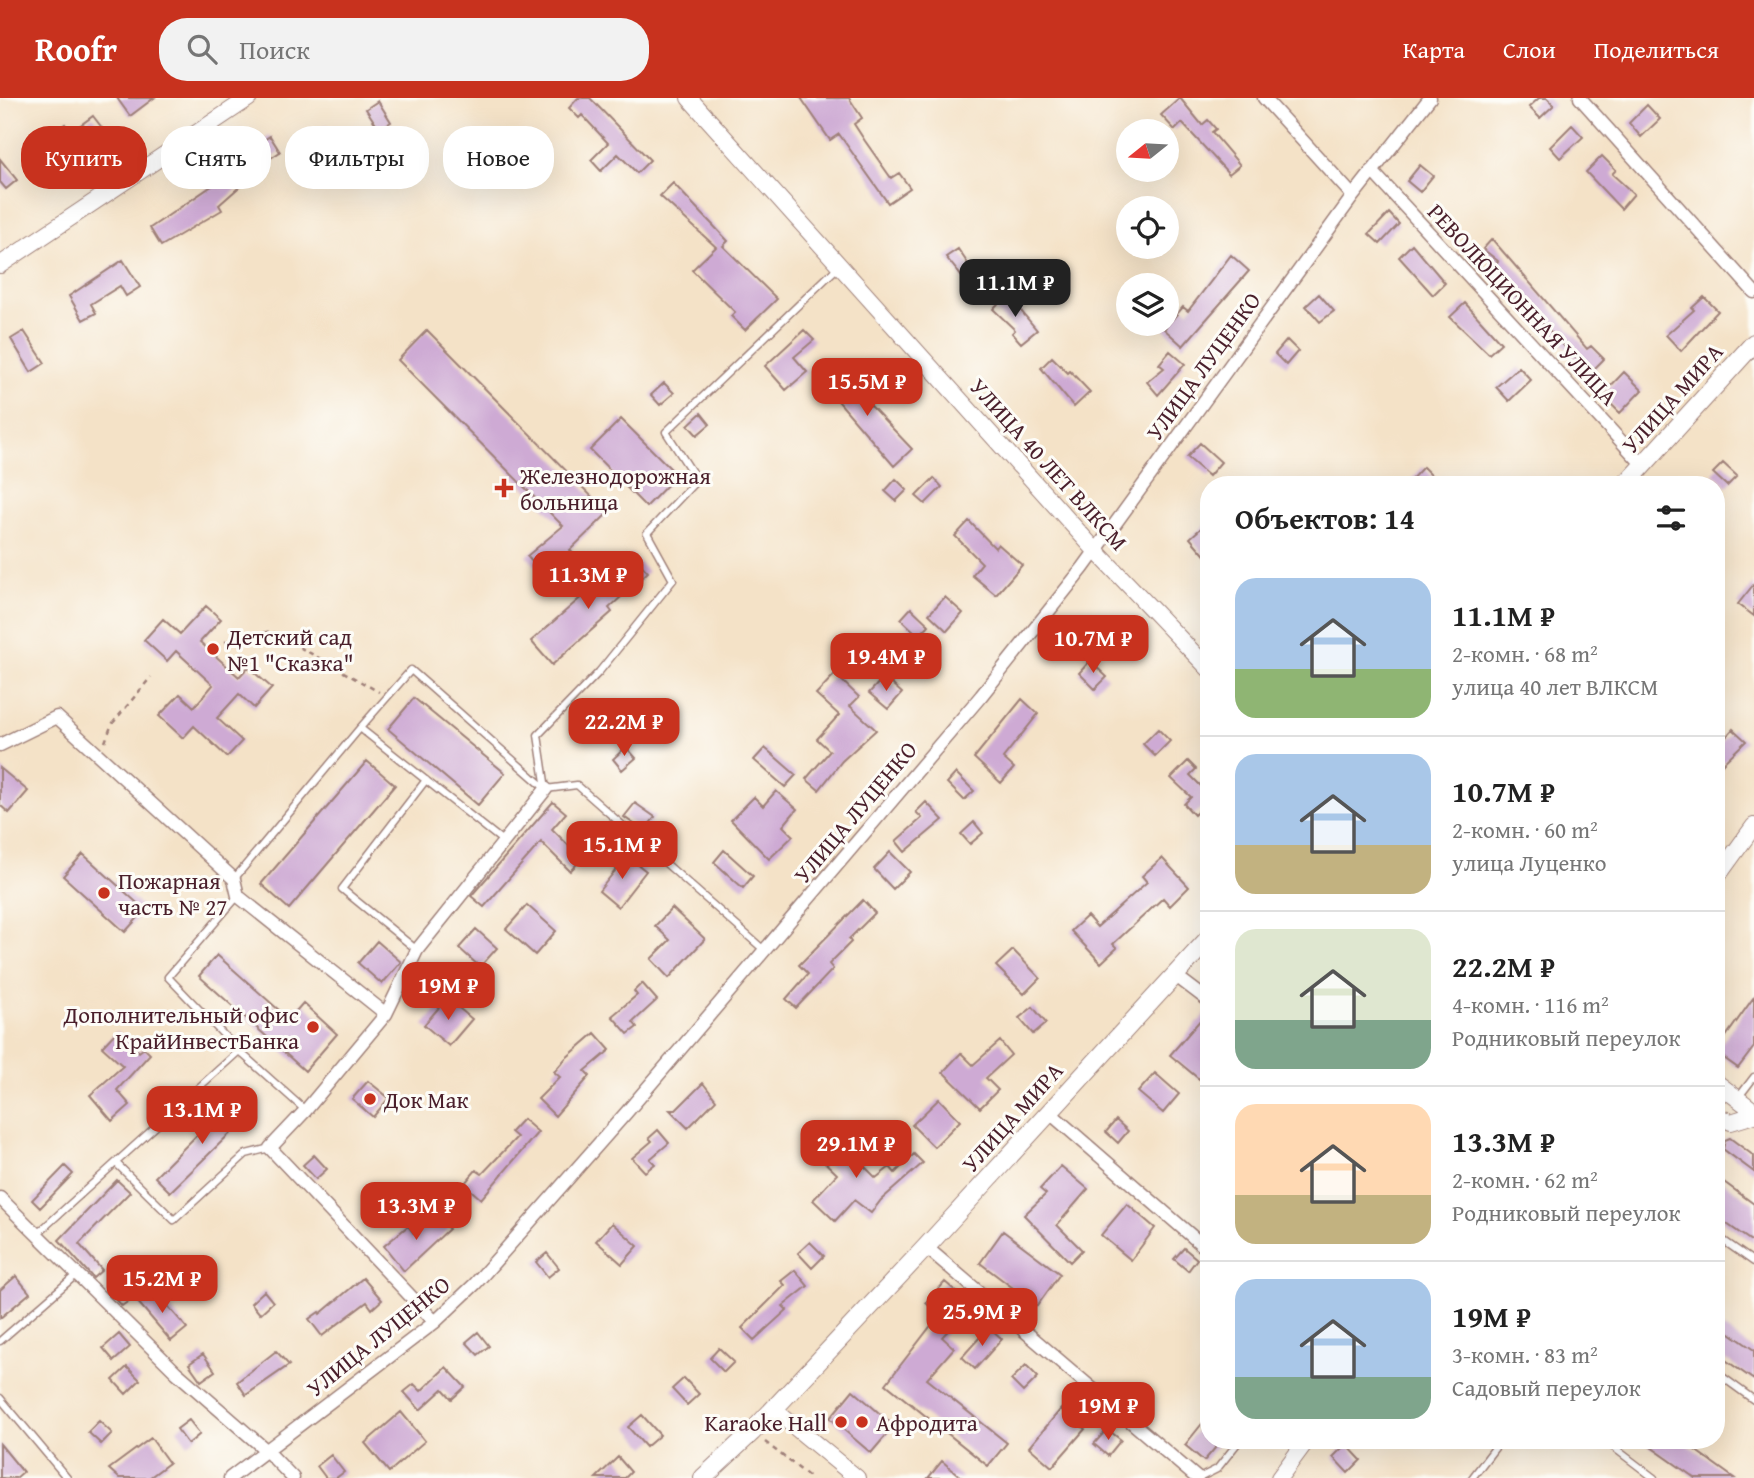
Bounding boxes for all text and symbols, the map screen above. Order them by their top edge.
search box [159,18,649,81]
text: Roofr [35,25,117,73]
icon: search [183,30,221,68]
text: Поиск [239,30,310,69]
text: Карта [1403,32,1465,67]
text: Слои [1503,32,1556,67]
text: Поделиться [1594,32,1719,67]
north arrow [1116,119,1180,182]
map controls [1116,119,1179,336]
chip: Купить [21,126,147,189]
chip: Снять [161,126,271,189]
chip: Фильтры [285,126,429,189]
chip: Новое [443,126,554,189]
button: locate [1116,196,1179,259]
street label: РЕВОЛЮЦИОННАЯ УЛИЦА [1420,196,1626,412]
pin: 11.1M ₽ [950,260,1080,319]
text: 11.1M ₽ [975,265,1055,298]
button: layers [1116,273,1179,336]
street label: УЛИЦА ЛУЦЕНКО [1138,285,1268,447]
street label: УЛИЦА МИРА [1614,336,1730,460]
pin: 15.5M ₽ [802,358,932,418]
text: 15.5M ₽ [827,364,907,397]
street label: УЛИЦА 40 ЛЕТ ВЛКСМ [963,371,1135,557]
place label: Железнодорожная больница [519,459,711,518]
marker: Железнодорожная больница [494,478,514,498]
text: Объектов: 14 [1235,496,1415,540]
icon: filters [1652,499,1690,537]
pin: 11.3M ₽ [523,552,653,611]
text: 11.3M ₽ [548,557,628,590]
text: 11.1M ₽ [1452,593,1555,637]
icon: home [1291,606,1375,690]
pin: 10.7M ₽ [1028,616,1158,675]
place label: Детский сад №1 "Сказка" [226,620,354,679]
text: 10.7M ₽ [1053,621,1133,654]
pin: 19.4M ₽ [821,634,951,693]
text: 2-комн. · 68 m² [1452,637,1598,670]
text: 19.4M ₽ [846,639,926,672]
marker: Детский сад №1 "Сказка" [205,641,221,657]
text: улица 40 лет ВЛКСМ [1452,670,1658,703]
pin: 22.2M ₽ [559,698,689,758]
text: 22.2M ₽ [584,704,664,737]
street label: УЛИЦА ЛУЦЕНКО [786,734,924,890]
text: 10.7M ₽ [1452,769,1555,813]
icon: home [1291,782,1375,866]
text: 2-комн. · 60 m² [1452,813,1598,846]
pin: 15.1M ₽ [557,822,687,881]
text: 15.1M ₽ [582,827,662,860]
text: улица Луценко [1452,846,1606,879]
place label: Пожарная часть № 27 [118,864,227,923]
marker: Пожарная часть № 27 [96,885,112,901]
text: 22.2M ₽ [1452,944,1555,988]
icon: home [1291,957,1375,1041]
pin: 19M ₽ [399,962,497,1022]
text: 19M ₽ [418,968,478,1001]
text: 4-комн. · 116 m² [1452,988,1609,1021]
place label: Дополнительный офис КрайИнвестБанка [63,998,299,1057]
marker: Дополнительный офис КрайИнвестБанка [305,1019,321,1035]
text: Родниковый переулок [1452,1021,1681,1054]
street label: УЛИЦА МИРА [954,1055,1070,1179]
place label: Док Мак [383,1083,469,1116]
pin: 13.1M ₽ [137,1086,267,1146]
marker: Док Мак [362,1091,378,1107]
text: 13.1M ₽ [162,1092,242,1125]
text: 13.3M ₽ [1452,1119,1555,1163]
pin: 29.1M ₽ [791,1121,921,1180]
text: 29.1M ₽ [816,1126,896,1159]
icon: home [1291,1132,1375,1216]
text: 2-комн. · 62 m² [1452,1163,1598,1196]
pin: 13.3M ₽ [351,1182,481,1242]
text: 13.3M ₽ [376,1188,456,1221]
text: Родниковый переулок [1452,1196,1681,1229]
pin: 15.2M ₽ [97,1256,227,1315]
text: 15.2M ₽ [122,1261,202,1294]
street label: УЛИЦА ЛУЦЕНКО [299,1268,457,1404]
pin: 25.9M ₽ [917,1288,1047,1348]
text: 25.9M ₽ [942,1294,1022,1327]
text: 19M ₽ [1452,1294,1531,1338]
icon: home [1291,1307,1375,1391]
text: 3-комн. · 83 m² [1452,1338,1598,1371]
text: Садовый переулок [1452,1371,1641,1404]
pin: 19M ₽ [1059,1382,1157,1442]
text: 19M ₽ [1078,1388,1138,1421]
place label: Karaoke Hall [705,1406,827,1439]
place label: Афродита [876,1406,978,1439]
marker: Karaoke Hall [833,1414,849,1430]
marker: Афродита [854,1414,870,1430]

